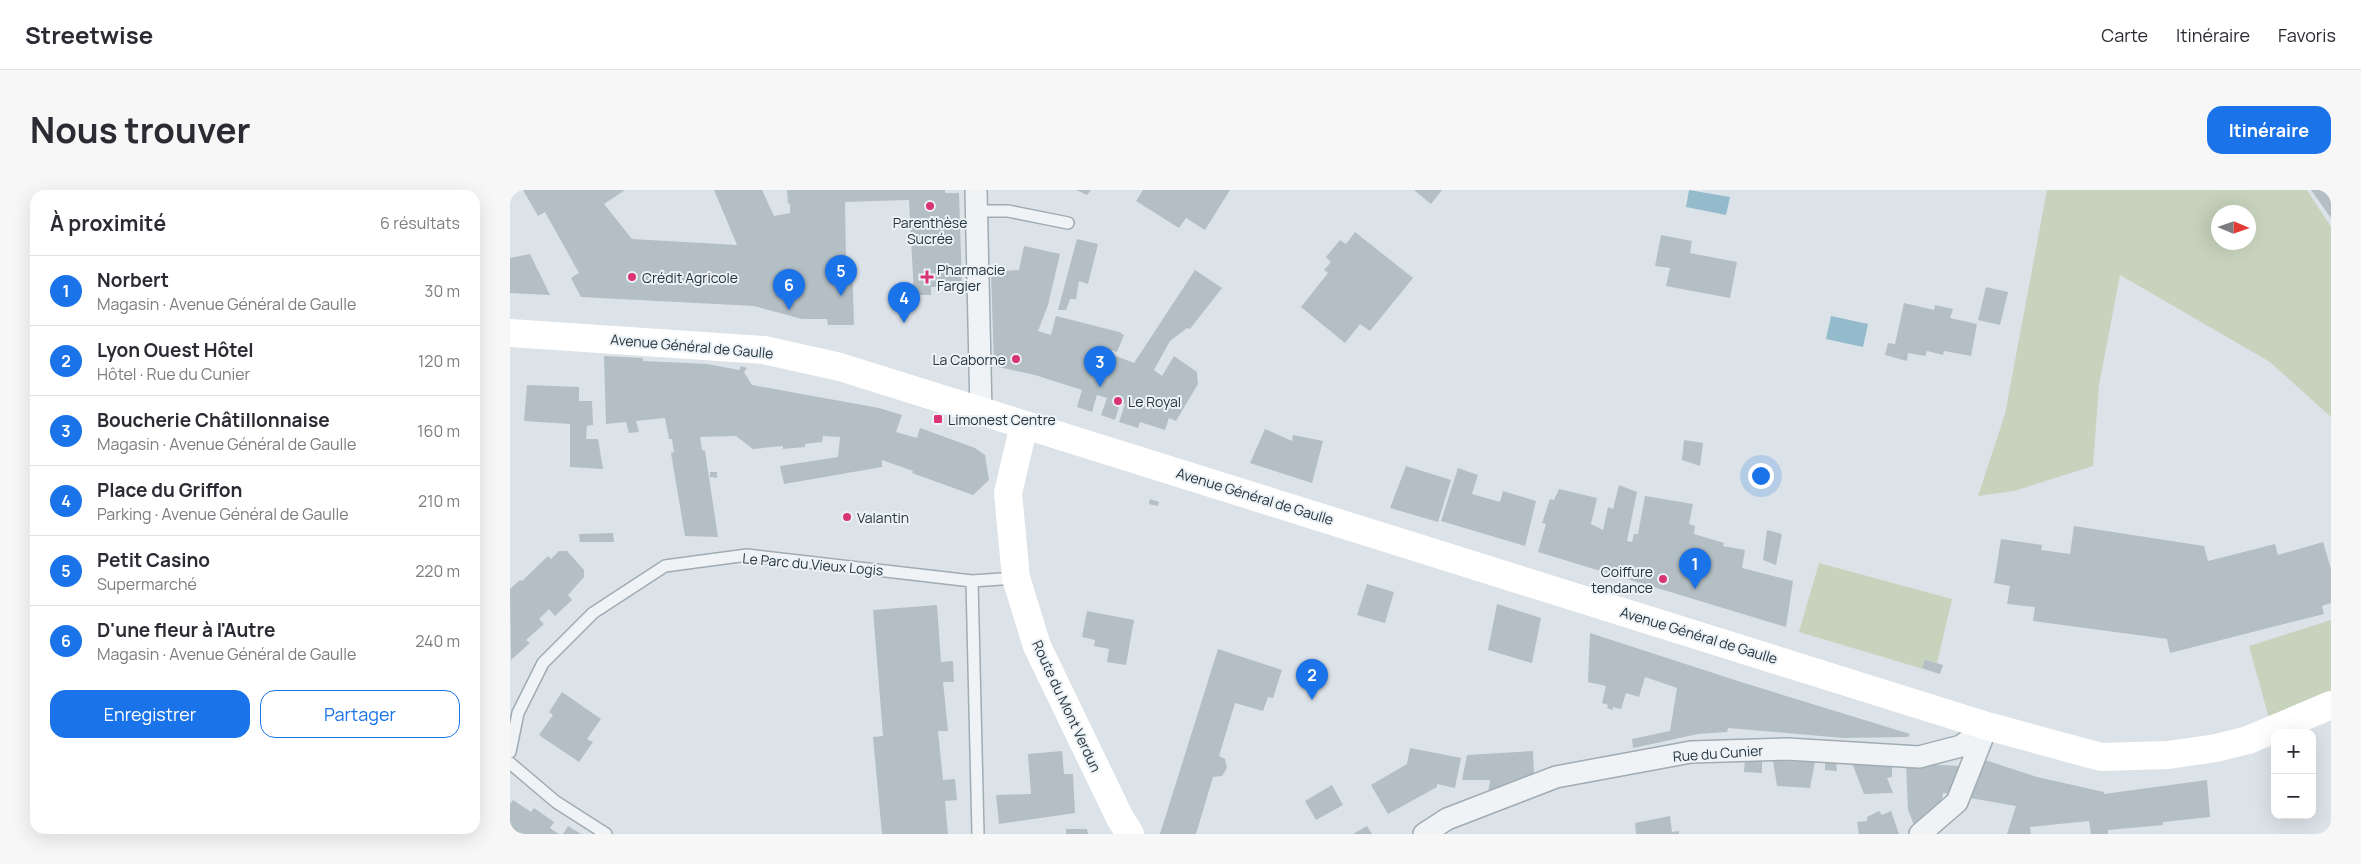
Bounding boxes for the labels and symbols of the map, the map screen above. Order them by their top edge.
marker: Parenthèse Sucrée [924,200,936,212]
north arrow [2211,205,2256,250]
place label: Parenthèse Sucrée [893,213,967,248]
pin: 5 [825,255,857,296]
place label: Pharmacie Fargier [937,260,1005,295]
place label: Crédit Agricole [642,268,738,287]
pin: 6 [773,269,805,310]
marker: Crédit Agricole [626,271,638,283]
marker: Pharmacie Fargier [921,271,933,283]
pin: 4 [888,282,920,323]
street label: Avenue Général de Gaulle [610,329,774,363]
pin: 3 [1084,346,1116,387]
place label: La Caborne [932,350,1006,369]
marker: La Caborne [1010,353,1022,365]
place label: Le Royal [1128,392,1181,411]
marker: Le Royal [1112,395,1124,407]
place label: Limonest Centre [948,410,1056,429]
marker: Limonest Centre [932,413,944,425]
street label: Avenue Général de Gaulle [1174,463,1336,529]
your location [1748,463,1774,489]
place label: Valantin [857,508,909,527]
marker: Valantin [841,511,853,523]
street label: Le Parc du Vieux Logis [742,548,884,580]
pin: 1 [1679,548,1711,589]
place label: Coiffure tendance [1591,562,1653,597]
marker: Coiffure tendance [1657,573,1669,585]
street label: Avenue Général de Gaulle [1618,602,1780,668]
street label: Route du Mont Verdun [1028,637,1106,775]
pin: 2 [1296,659,1328,700]
street label: Rue du Cunier [1672,740,1764,766]

